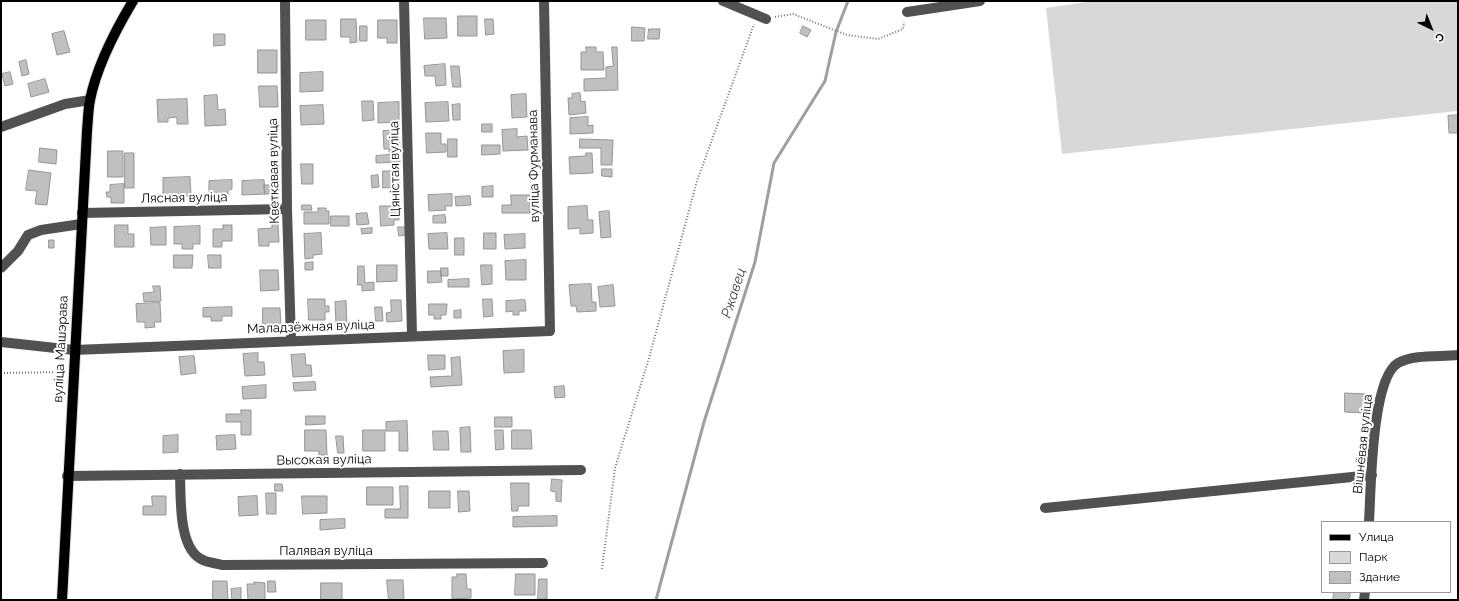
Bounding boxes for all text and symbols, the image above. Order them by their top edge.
north arrow [1411,8,1451,48]
text: С [1432,30,1447,44]
street label: вуліца Фурманава [525,110,543,222]
street label: Кветкавая вуліца [265,118,283,224]
street label: Цяністая вуліца [386,121,404,217]
street label: Лясная вуліца [140,189,228,207]
water label: Ржавец [718,266,750,320]
street label: вуліца Машэрава [50,295,72,403]
street label: Маладзёжная вуліца [247,317,375,337]
street label: Вішнёвая вуліца [1350,393,1376,495]
street label: Высокая вуліца [276,451,372,469]
legend [1321,521,1451,593]
text: Улица [1359,530,1394,544]
street label: Палявая вуліца [279,543,373,559]
text: Парк [1359,550,1388,564]
text: Здание [1359,570,1400,584]

